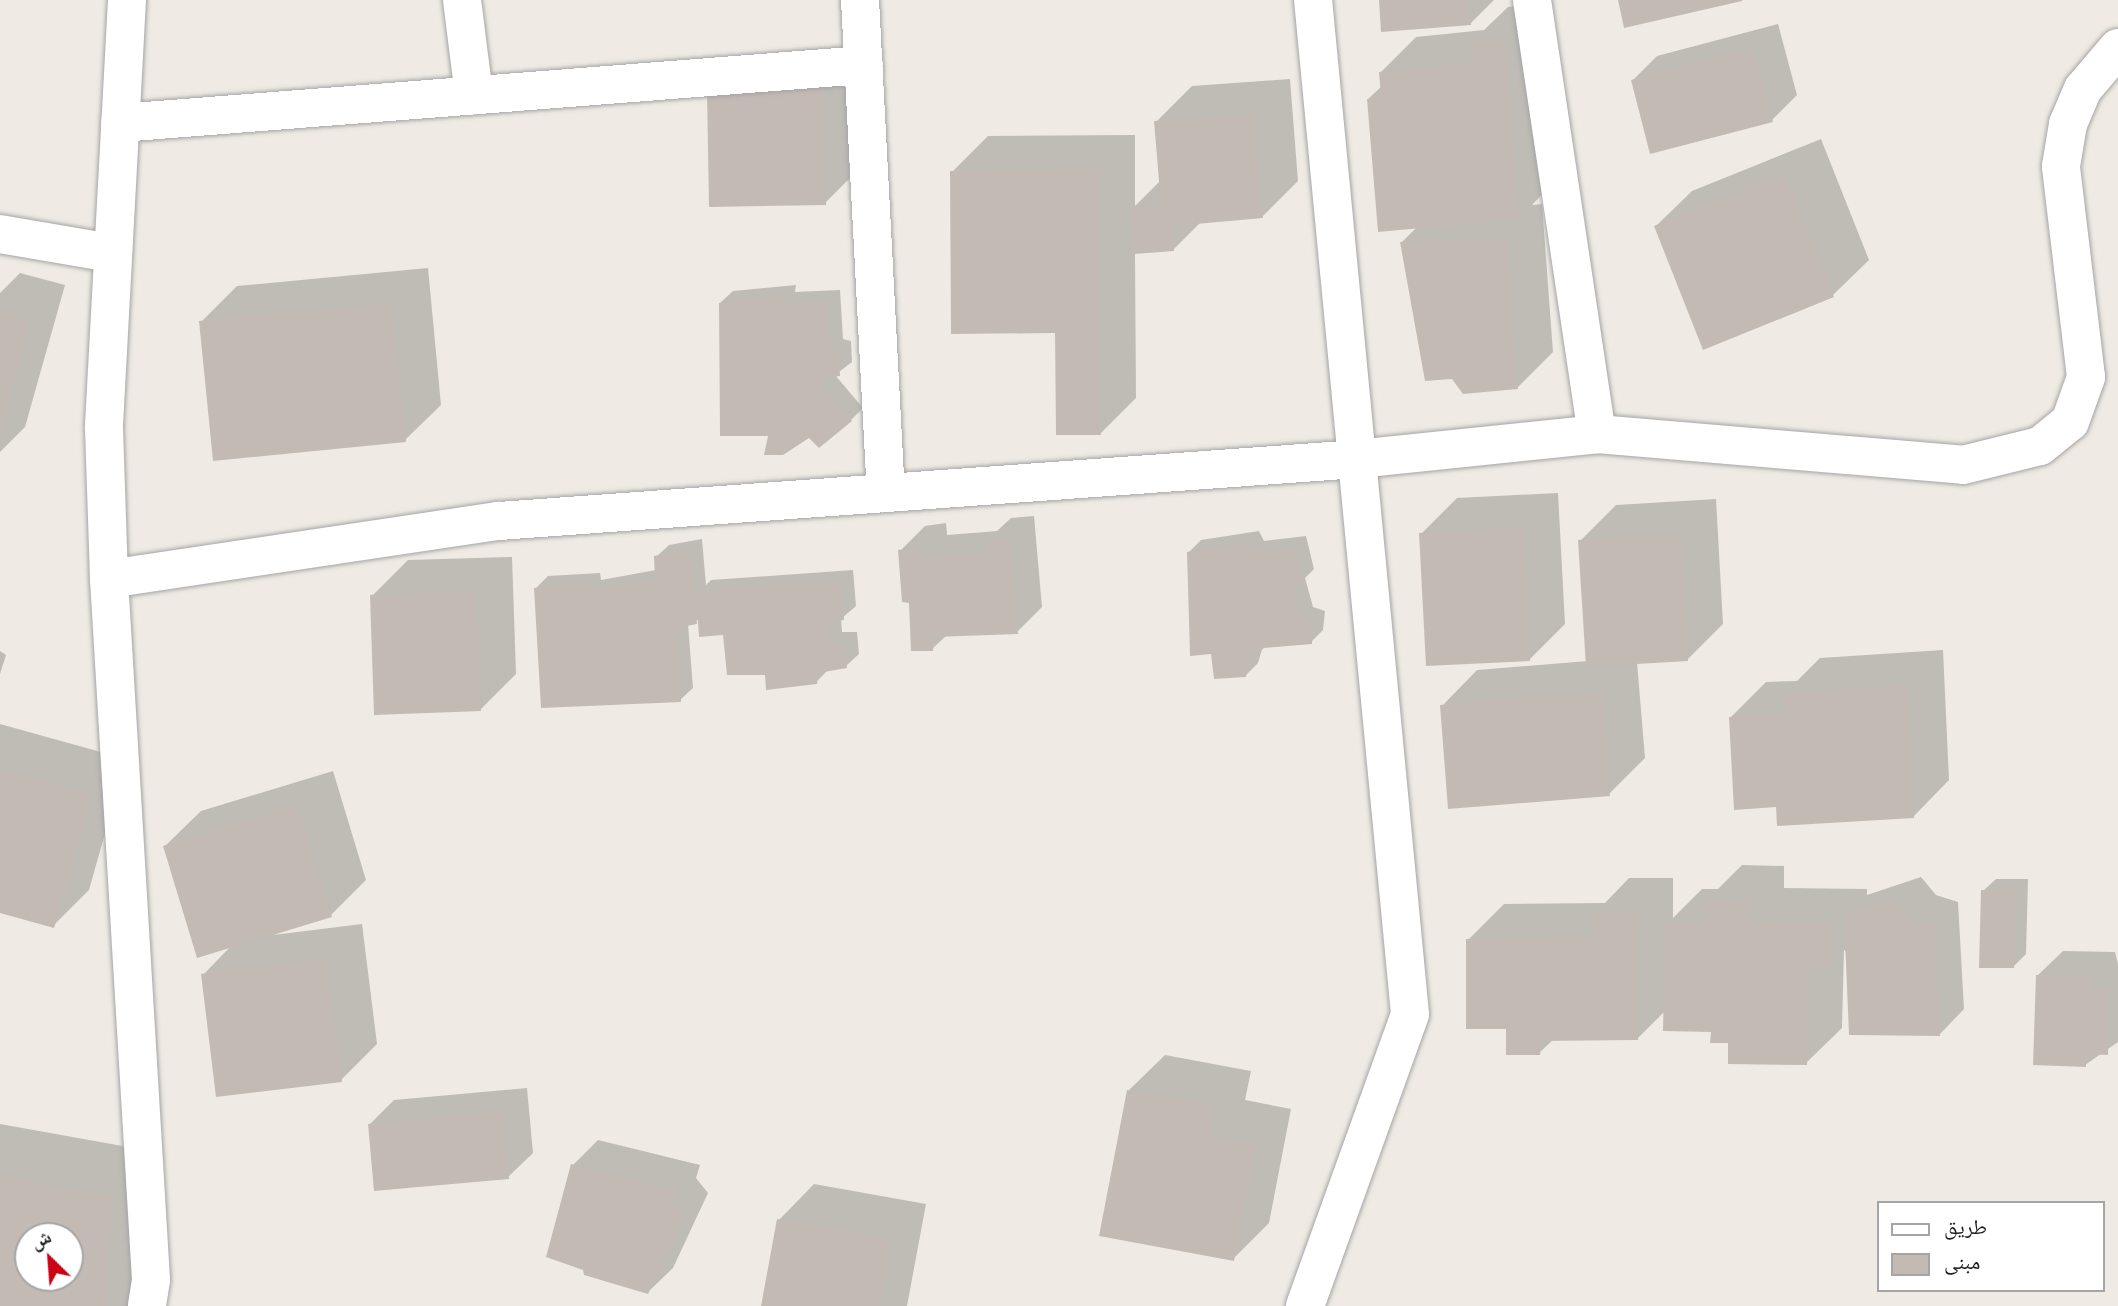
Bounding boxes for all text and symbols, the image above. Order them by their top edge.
legend [1876,1201,2104,1292]
text: طريق [1944,1214,1987,1240]
north arrow [14,1222,84,1292]
text: ش [27,1225,55,1254]
text: مبنى [1944,1249,1980,1275]

